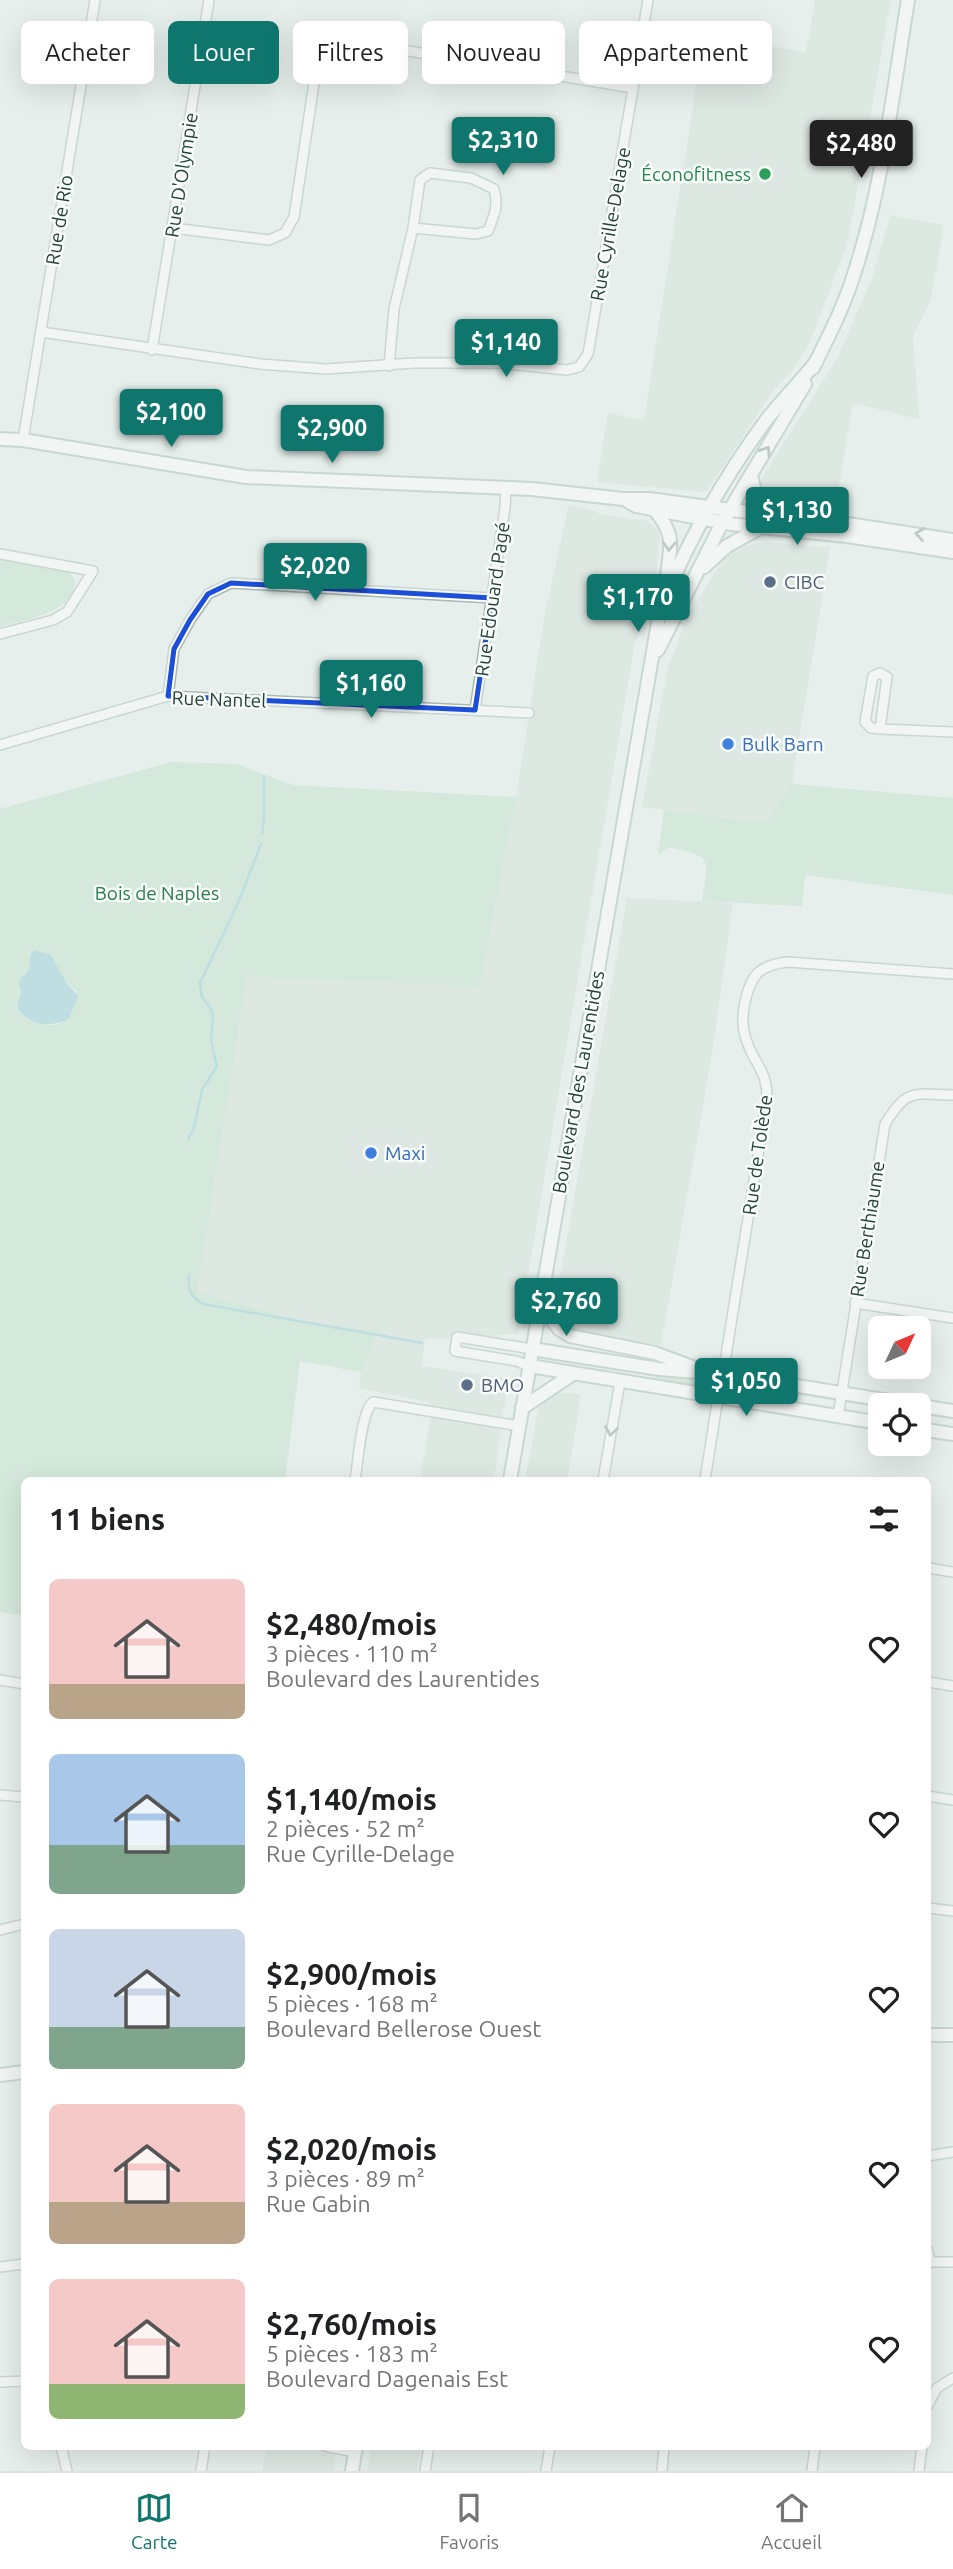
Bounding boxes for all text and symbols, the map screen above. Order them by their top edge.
chip: Acheter [21,21,154,84]
chip: Louer [168,21,279,84]
chip: Filtres [293,21,408,84]
chip: Nouveau [422,21,565,84]
chip: Appartement [579,21,772,84]
street label: Rue D'Olympie [160,111,202,239]
pin: $2,310 [446,118,560,177]
pin: $2,480 [804,120,918,180]
text: $2,310 [468,127,538,152]
text: $2,480 [826,130,896,155]
street label: Rue Cyrille-Delage [586,145,634,303]
place label: Éconofitness [641,163,751,185]
marker: Éconofitness [757,166,773,182]
street label: Rue de Rio [41,173,77,267]
pin: $1,140 [449,320,563,379]
text: $1,140 [471,329,541,354]
pin: $2,100 [114,390,228,449]
text: $2,100 [136,399,206,424]
pin: $2,900 [275,406,389,465]
text: $2,900 [297,415,367,440]
one-way arrow [758,446,771,459]
pin: $1,130 [740,488,854,547]
text: $1,130 [762,497,832,522]
street label: Rue Edouard Pagé [470,520,514,678]
one-way arrow [914,527,926,542]
one-way arrow [662,541,677,552]
pin: $2,020 [258,544,372,603]
text: $2,020 [280,553,350,578]
place label: CIBC [784,571,825,593]
pin: $1,170 [581,574,695,634]
marker: CIBC [762,574,778,590]
text: $1,170 [603,584,673,609]
pin: $1,160 [314,660,428,720]
text: $1,160 [336,670,406,695]
street label: Rue Nantel [171,686,267,712]
place label: Bulk Barn [742,733,824,755]
marker: Bulk Barn [720,736,736,752]
park label: Bois de Naples [95,882,219,904]
street label: Boulevard des Laurentides [548,969,608,1195]
street label: Rue de Tolède [738,1093,776,1217]
place label: Maxi [385,1142,426,1164]
marker: Maxi [363,1145,379,1161]
street label: Rue Berthiaume [845,1159,889,1299]
pin: $2,760 [509,1278,623,1338]
text: $2,760 [531,1288,601,1313]
north arrow [868,1316,931,1379]
map controls [868,1316,931,1456]
pin: $1,050 [689,1358,803,1418]
text: $1,050 [711,1368,781,1393]
place label: BMO [481,1374,524,1396]
marker: BMO [459,1377,475,1393]
button: locate [868,1393,931,1456]
one-way arrow [604,1425,619,1437]
icon: filters [865,1500,903,1538]
text: 11 biens [49,1502,165,1536]
icon: home [105,1607,189,1691]
text: $2,480/mois [266,1607,437,1641]
icon: heart [865,1630,903,1668]
text: 3 pièces · 110 m² [266,1641,438,1666]
text: Boulevard des Laurentides [266,1666,540,1691]
icon: home [105,1782,189,1866]
text: $1,140/mois [266,1782,437,1816]
icon: heart [865,1805,903,1843]
text: 2 pièces · 52 m² [266,1816,425,1841]
text: Rue Cyrille-Delage [266,1841,455,1866]
icon: home [105,1957,189,2041]
text: $2,900/mois [266,1957,437,1991]
icon: heart [865,1980,903,2018]
text: 5 pièces · 168 m² [266,1991,438,2016]
text: Boulevard Bellerose Ouest [266,2016,541,2041]
icon: home [105,2132,189,2216]
text: $2,020/mois [266,2132,437,2166]
icon: heart [865,2155,903,2193]
text: 3 pièces · 89 m² [266,2166,425,2191]
text: Rue Gabin [266,2191,371,2216]
icon: home [105,2307,189,2391]
text: $2,760/mois [266,2307,437,2341]
icon: heart [865,2330,903,2368]
text: 5 pièces · 183 m² [266,2341,438,2366]
text: Boulevard Dagenais Est [266,2366,508,2391]
tab: Carte [131,2489,178,2553]
tab: Favoris [440,2489,499,2553]
tab: Accueil [761,2489,822,2553]

